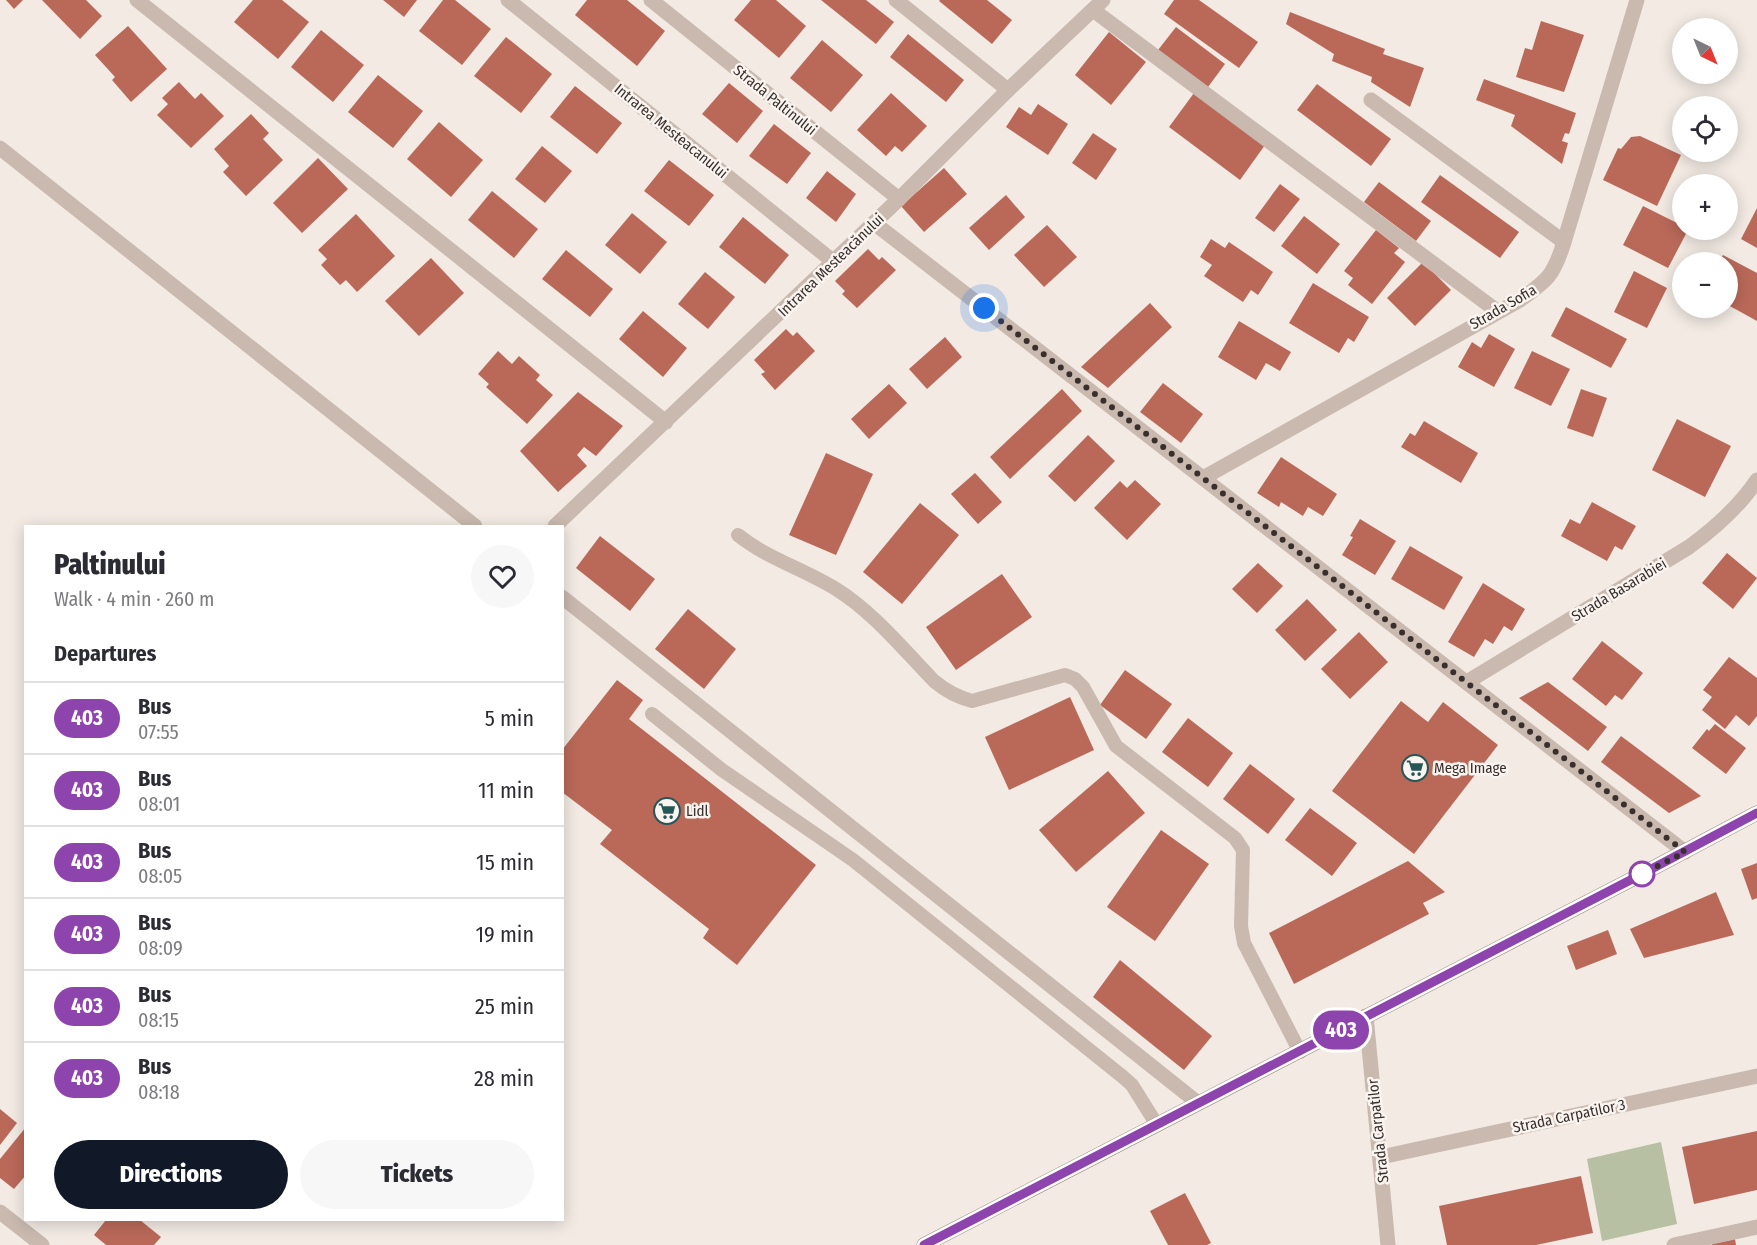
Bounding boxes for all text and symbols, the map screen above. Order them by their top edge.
north arrow [1672,18,1738,84]
map controls [1672,18,1738,318]
street label: Strada Paltinului [730,61,820,139]
street label: Intrarea Mesteacanului [611,80,731,182]
button: locate [1672,96,1738,162]
button: + [1672,174,1738,240]
street label: Intrarea Mesteacănului [774,210,888,320]
button: − [1672,252,1738,318]
street label: Strada Sofia [1466,281,1540,333]
your location [969,293,999,323]
button: heart [471,545,534,608]
text: Paltinului [54,548,165,581]
street label: Strada Basarabiei [1568,555,1670,625]
text: Walk · 4 min · 260 m [54,587,214,611]
text: Departures [54,640,156,667]
text: Bus [138,693,171,720]
text: 403 [71,705,103,731]
text: 5 min [485,705,534,732]
text: 07:55 [138,720,179,744]
supermarket icon: Mega Image [1400,753,1430,783]
place label: Mega Image [1434,759,1507,777]
text: Bus [138,765,171,792]
text: 403 [71,777,103,803]
text: 11 min [478,777,534,804]
text: 08:01 [138,792,180,816]
supermarket icon: Lidl [652,796,682,826]
place label: Lidl [686,802,708,820]
text: Bus [138,837,171,864]
text: 403 [71,849,103,875]
text: 15 min [476,849,534,876]
unlabelled marker [1629,861,1655,887]
text: 08:05 [138,864,182,888]
text: Bus [138,909,171,936]
text: 403 [71,921,103,947]
text: 19 min [476,921,534,948]
text: 08:09 [138,936,183,960]
text: Bus [138,981,171,1008]
text: 403 [71,993,103,1019]
text: 25 min [475,993,534,1020]
text: 08:15 [138,1008,179,1032]
line badge: 403 [1306,1010,1376,1050]
text: 403 [1325,1017,1357,1043]
text: Bus [138,1053,171,1080]
text: 403 [71,1065,103,1091]
text: 28 min [474,1065,534,1092]
street label: Strada Carpatilor [1364,1077,1392,1184]
text: 08:18 [138,1080,180,1104]
street label: Strada Carpatilor 3 [1511,1095,1627,1137]
button: Directions [54,1140,288,1209]
button: Tickets [300,1140,534,1209]

